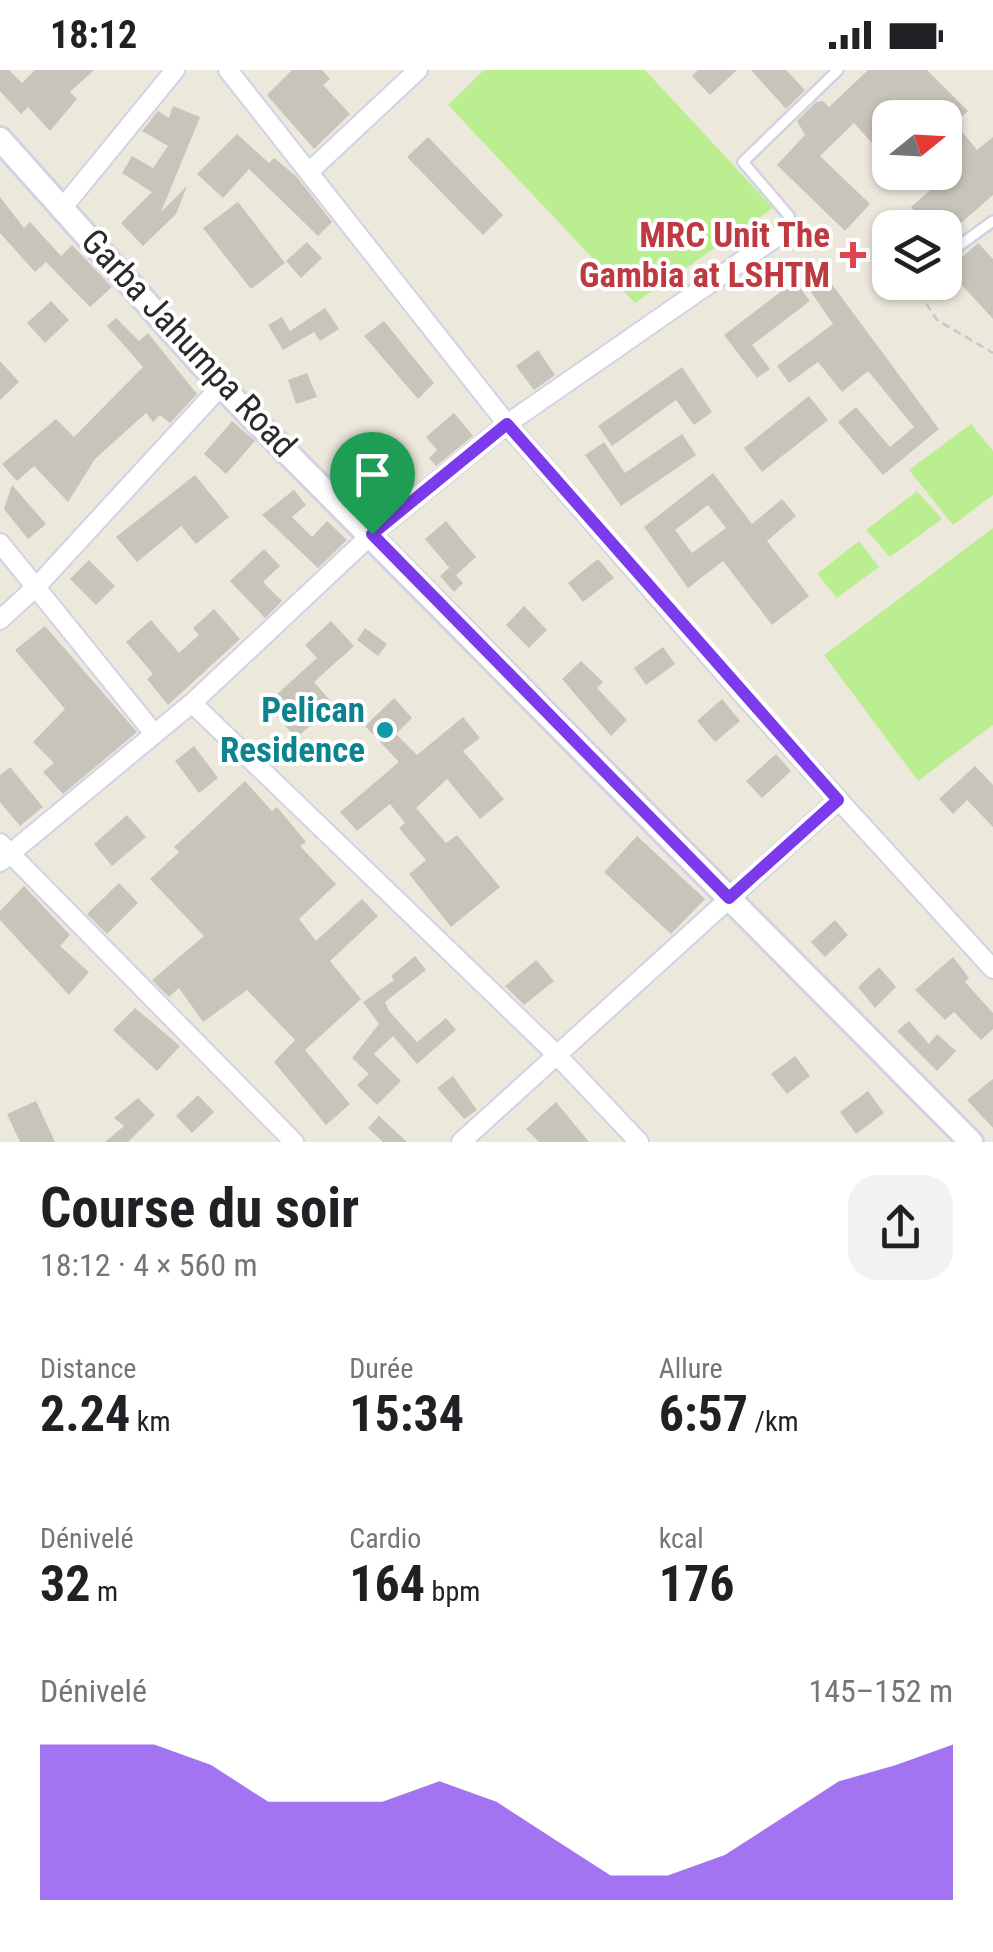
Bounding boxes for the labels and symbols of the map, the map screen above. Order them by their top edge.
north arrow [872,100,962,190]
place label: MRC Unit The Gambia at LSHTM [579,215,830,296]
street label: Garba Jahumpa Road [73,221,305,466]
marker: MRC Unit The Gambia at LSHTM [840,242,866,268]
pin [330,432,415,535]
place label: Pelican Residence [220,690,365,771]
marker: Pelican Residence [374,719,396,741]

